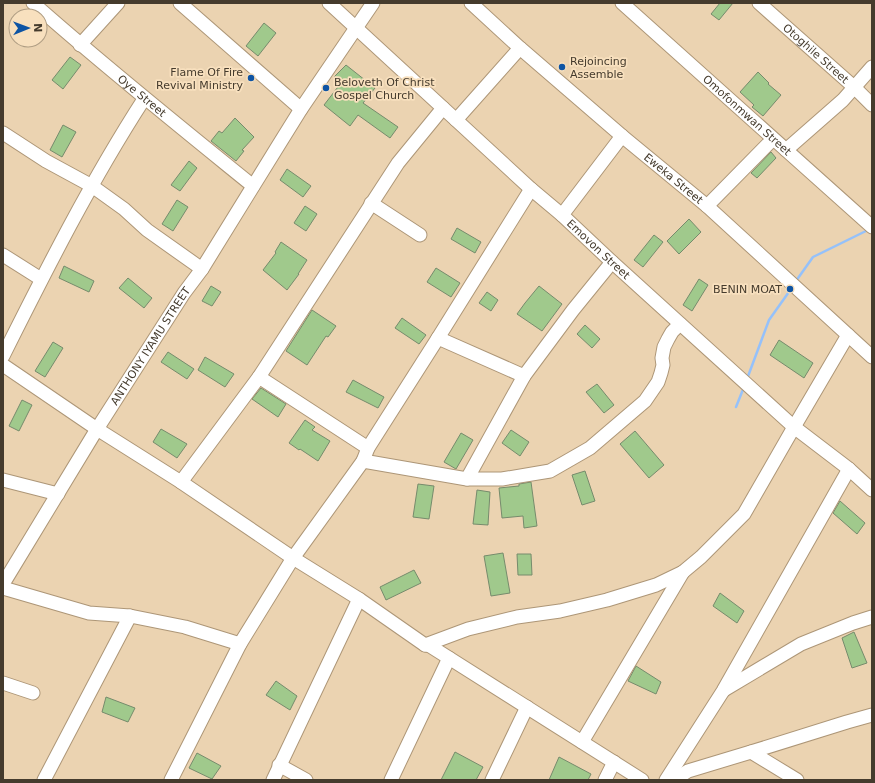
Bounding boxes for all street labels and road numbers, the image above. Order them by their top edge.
street label: Otoghile Street [780,21,852,86]
street label: Oye Street [115,72,169,120]
street label: Omofonmwan Street [700,72,794,158]
street label: Eweka Street [641,150,706,207]
street label: Emovon Street [564,217,633,282]
street label: ANTHONY IYAMU STREET [108,284,193,407]

